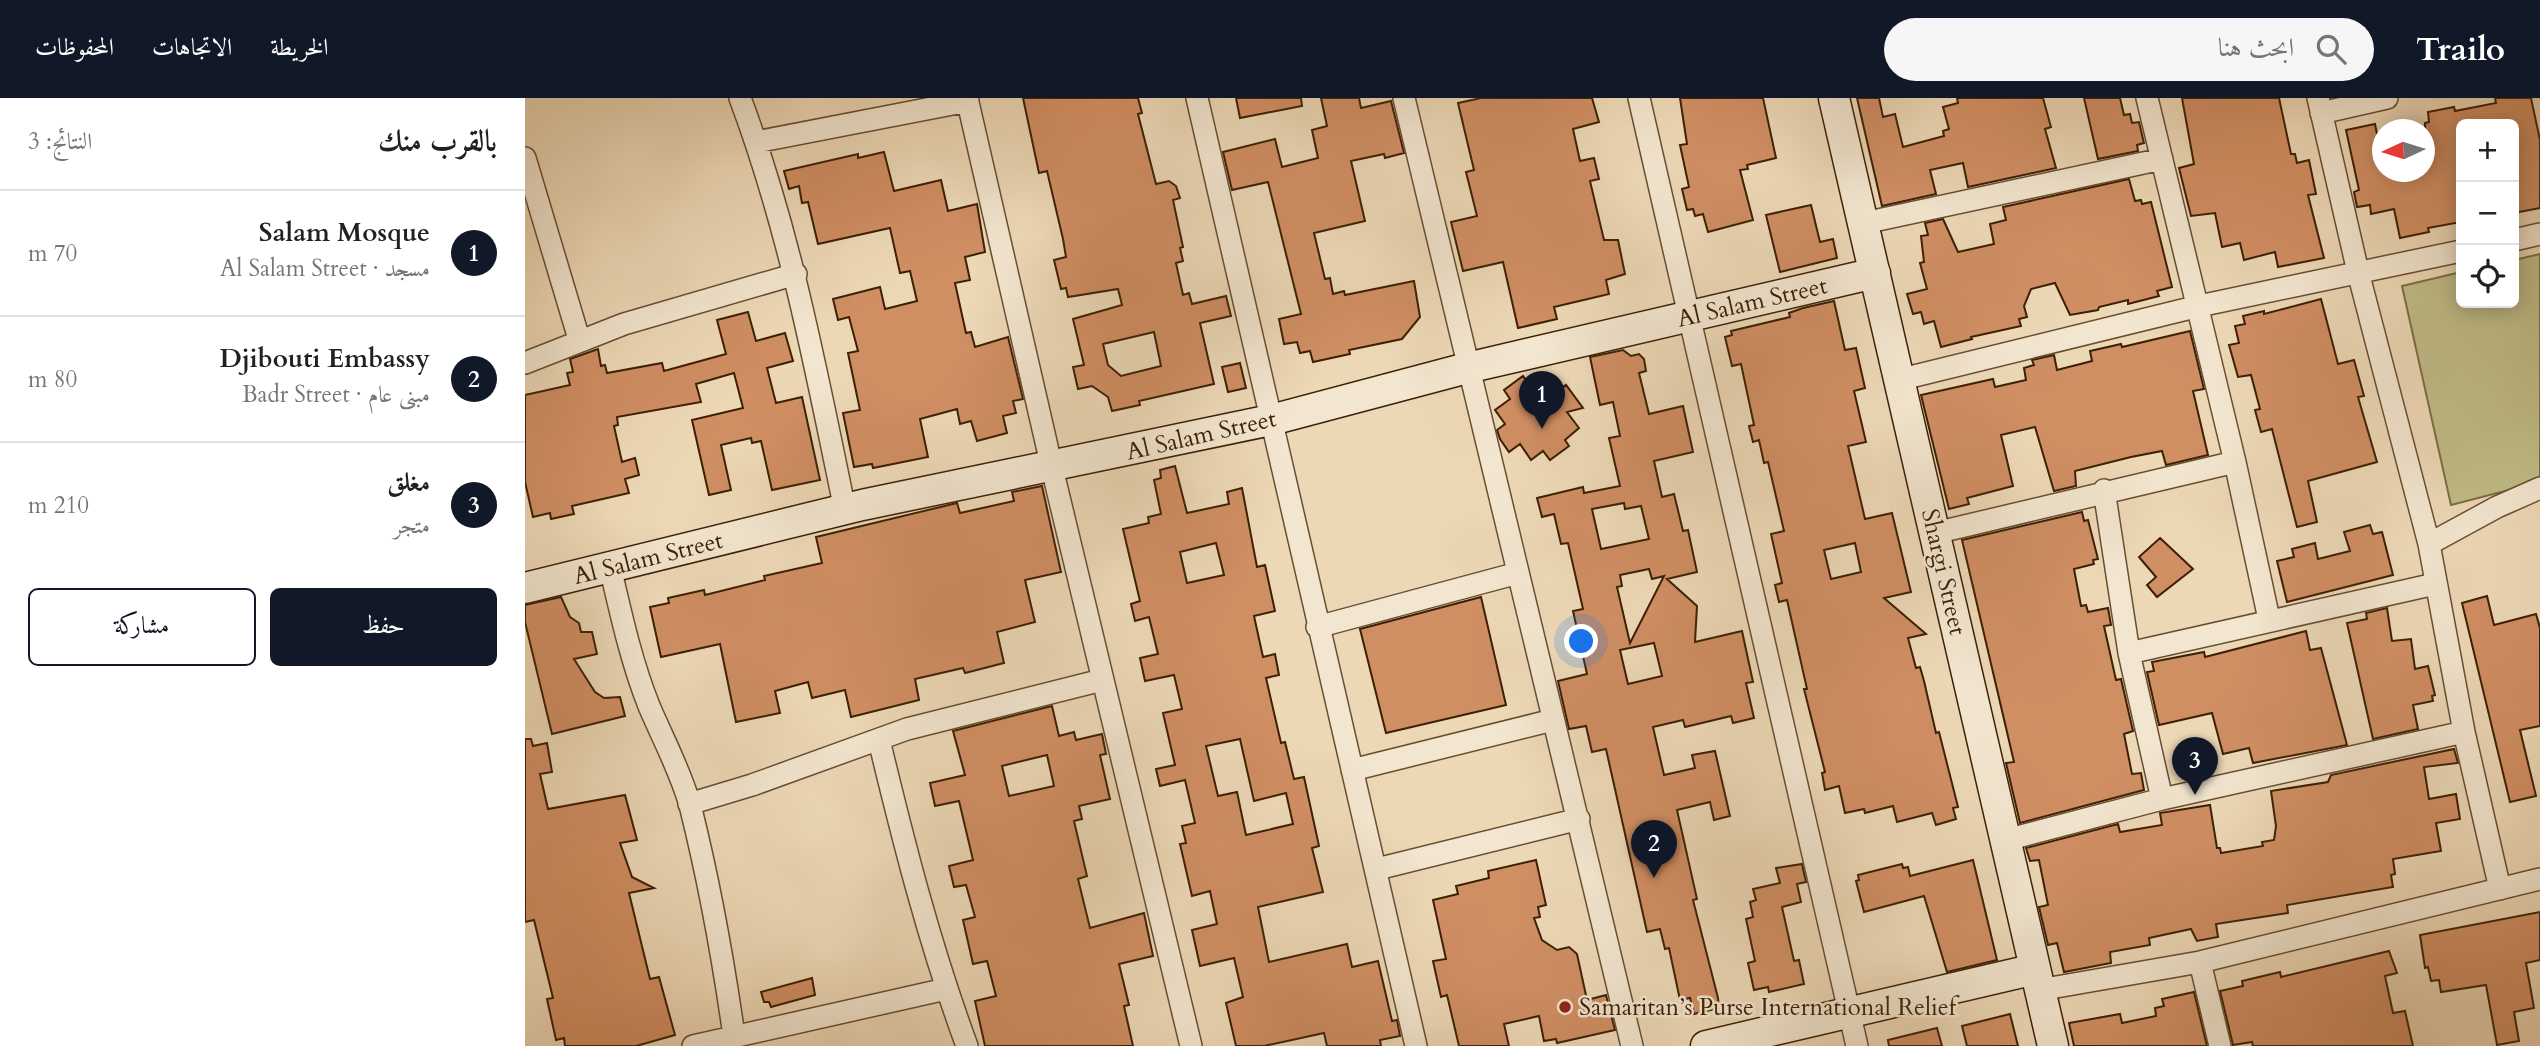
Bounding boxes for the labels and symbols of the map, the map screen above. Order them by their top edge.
north arrow [2372,119,2435,182]
street label: Al Salam Street [1674,269,1831,336]
pin: 1 [1519,371,1565,429]
street label: Al Salam Street [1123,402,1280,469]
street label: Shargi Street [1913,506,1974,639]
street label: Al Salam Street [570,524,727,593]
your location [1564,624,1598,658]
pin: 3 [2172,737,2218,795]
pin: 2 [1631,820,1677,878]
place label: Samaritan’s Purse International Relief [1579,991,1960,1024]
marker: Samaritan’s Purse International Relief [1557,999,1573,1015]

